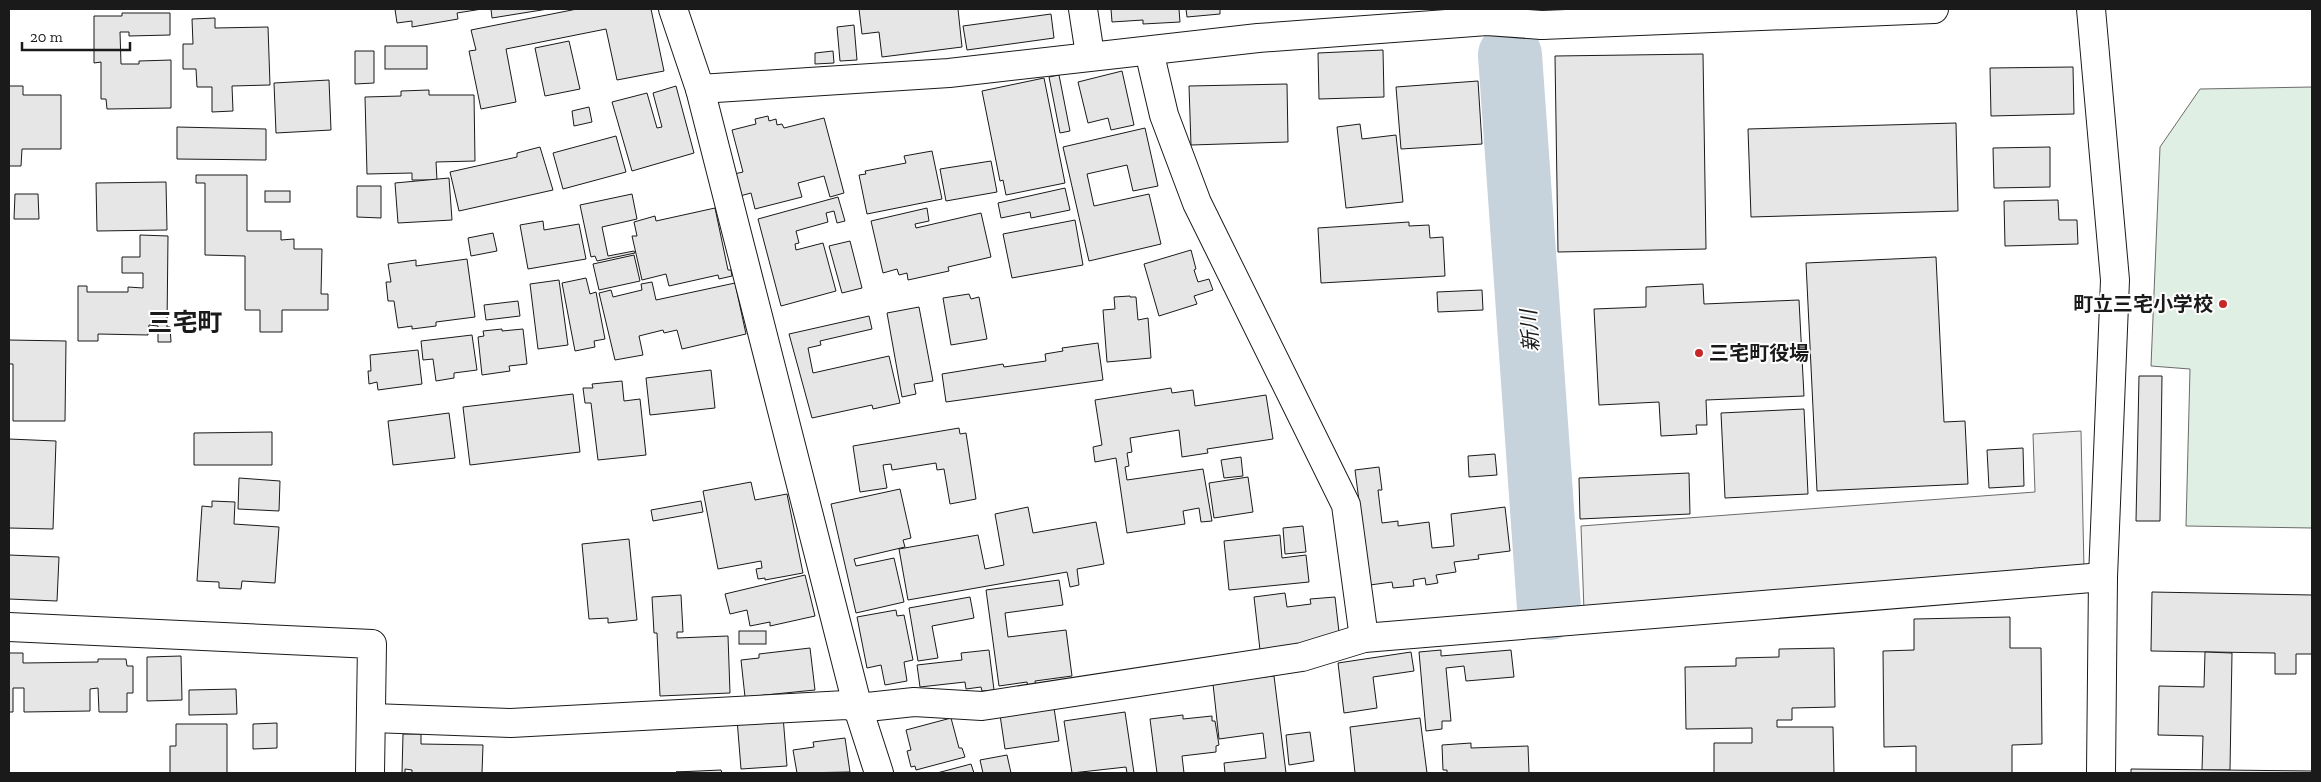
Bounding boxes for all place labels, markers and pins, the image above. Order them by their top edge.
place label: 町立三宅小学校 [2073,292,2213,316]
marker: 町立三宅小学校 [2217,298,2229,310]
place label: 三宅町役場 [1709,341,1809,365]
marker: 三宅町役場 [1693,347,1705,359]

